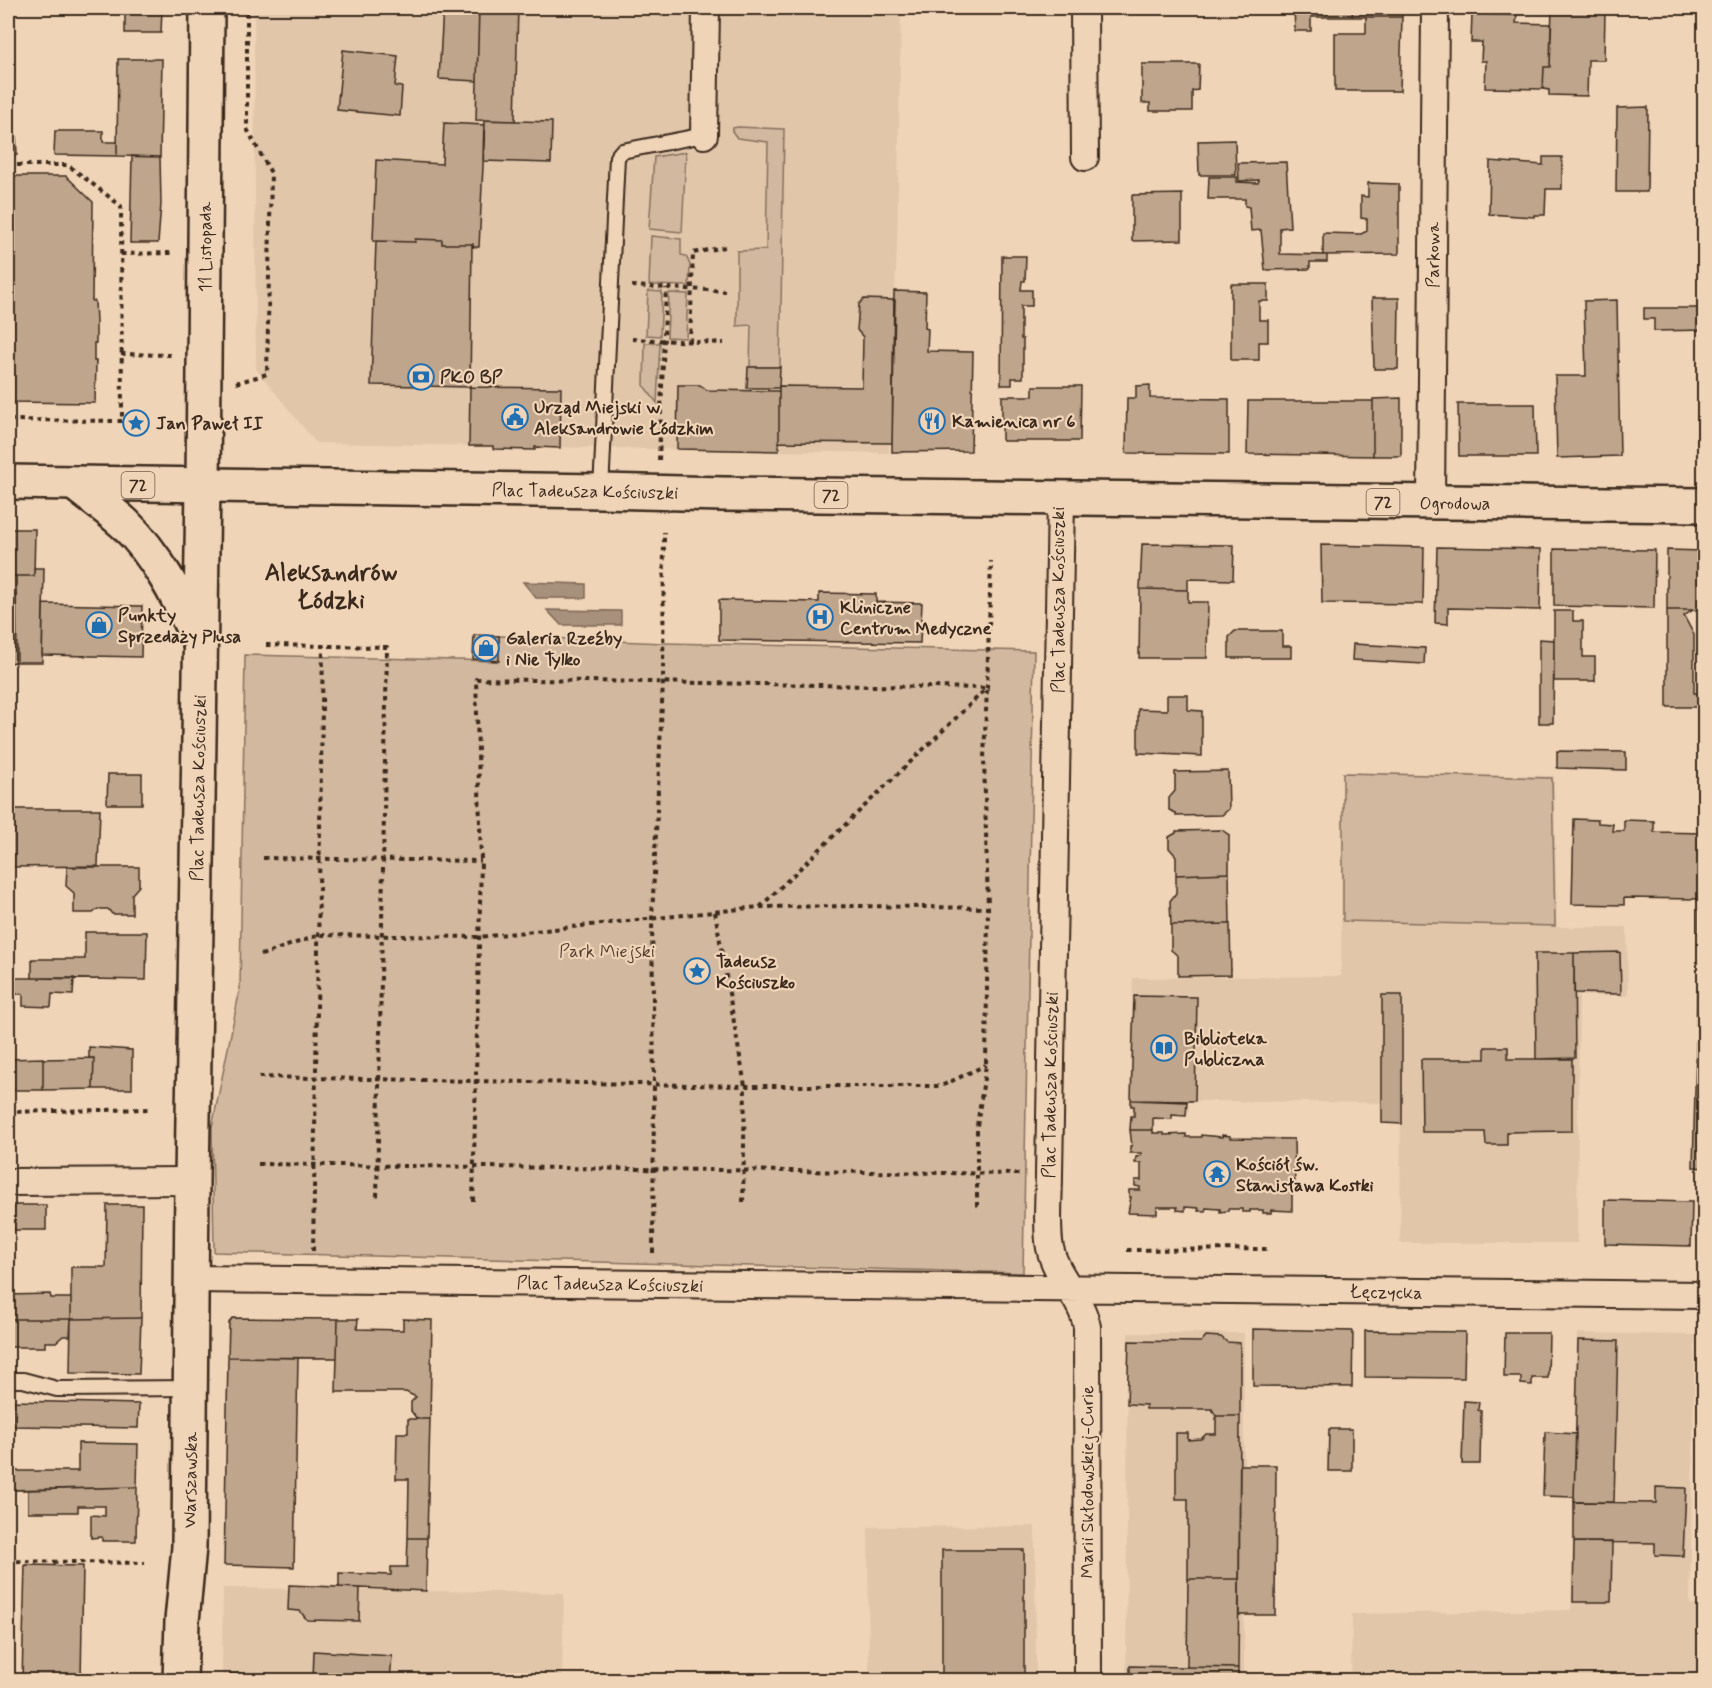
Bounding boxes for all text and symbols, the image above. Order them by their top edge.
street label: 11 Listopada [194,202,218,292]
street label: Parkowa [1422,222,1446,288]
bank icon: PKO BP [406,362,436,392]
place label: PKO BP [440,366,503,390]
place label: Urząd Miejski w Aleksandrowie Łódzkim [534,396,714,441]
public building icon: Urząd Miejski w Aleksandrowie Łódzkim [500,402,530,432]
restaurant icon: Kamienica nr 6 [917,406,947,436]
place icon: Jan Paweł II [121,408,151,438]
place label: Kamienica nr 6 [952,410,1075,434]
place label: Jan Paweł II [156,412,264,436]
road number: 72 [122,472,154,498]
street label: Plac Tadeusza Kościuszki [491,478,679,506]
road number: 72 [814,482,848,508]
road number: 72 [1366,489,1400,515]
street label: Ogrodowa [1420,492,1490,516]
street label: Plac Tadeusza Kościuszki [1047,507,1071,693]
district label: Aleksandrów Łódzki [265,558,398,617]
place label: Kliniczne Centrum Medyczne [840,596,992,641]
hospital icon: Kliniczne Centrum Medyczne [805,602,835,632]
place label: Punkty Sprzedaży Plusa [118,604,241,649]
shop icon: Punkty Sprzedaży Plusa [84,610,114,640]
place label: Galeria Rzeźby i Nie Tylko [506,627,622,672]
shop icon: Galeria Rzeźby i Nie Tylko [471,633,501,663]
street label: Plac Tadeusza Kościuszki [185,694,213,882]
park label: Park Miejski [559,940,655,964]
place label: Tadeusz Kościuszko [716,950,795,995]
place icon: Tadeusz Kościuszko [682,956,712,986]
street label: Plac Tadeusza Kościuszki [1037,991,1065,1179]
place label: Biblioteka Publiczna [1184,1027,1268,1072]
library icon: Biblioteka Publiczna [1149,1033,1179,1063]
place label: Kościół św. Stanisława Kostki [1236,1153,1373,1198]
temple icon: Kościół św. Stanisława Kostki [1202,1159,1232,1189]
street label: Plac Tadeusza Kościuszki [516,1271,704,1299]
street label: Łęczycka [1349,1280,1423,1306]
street label: Marii Skłodowskiej-Curie [1076,1385,1100,1579]
street label: Warszawska [178,1431,204,1528]

